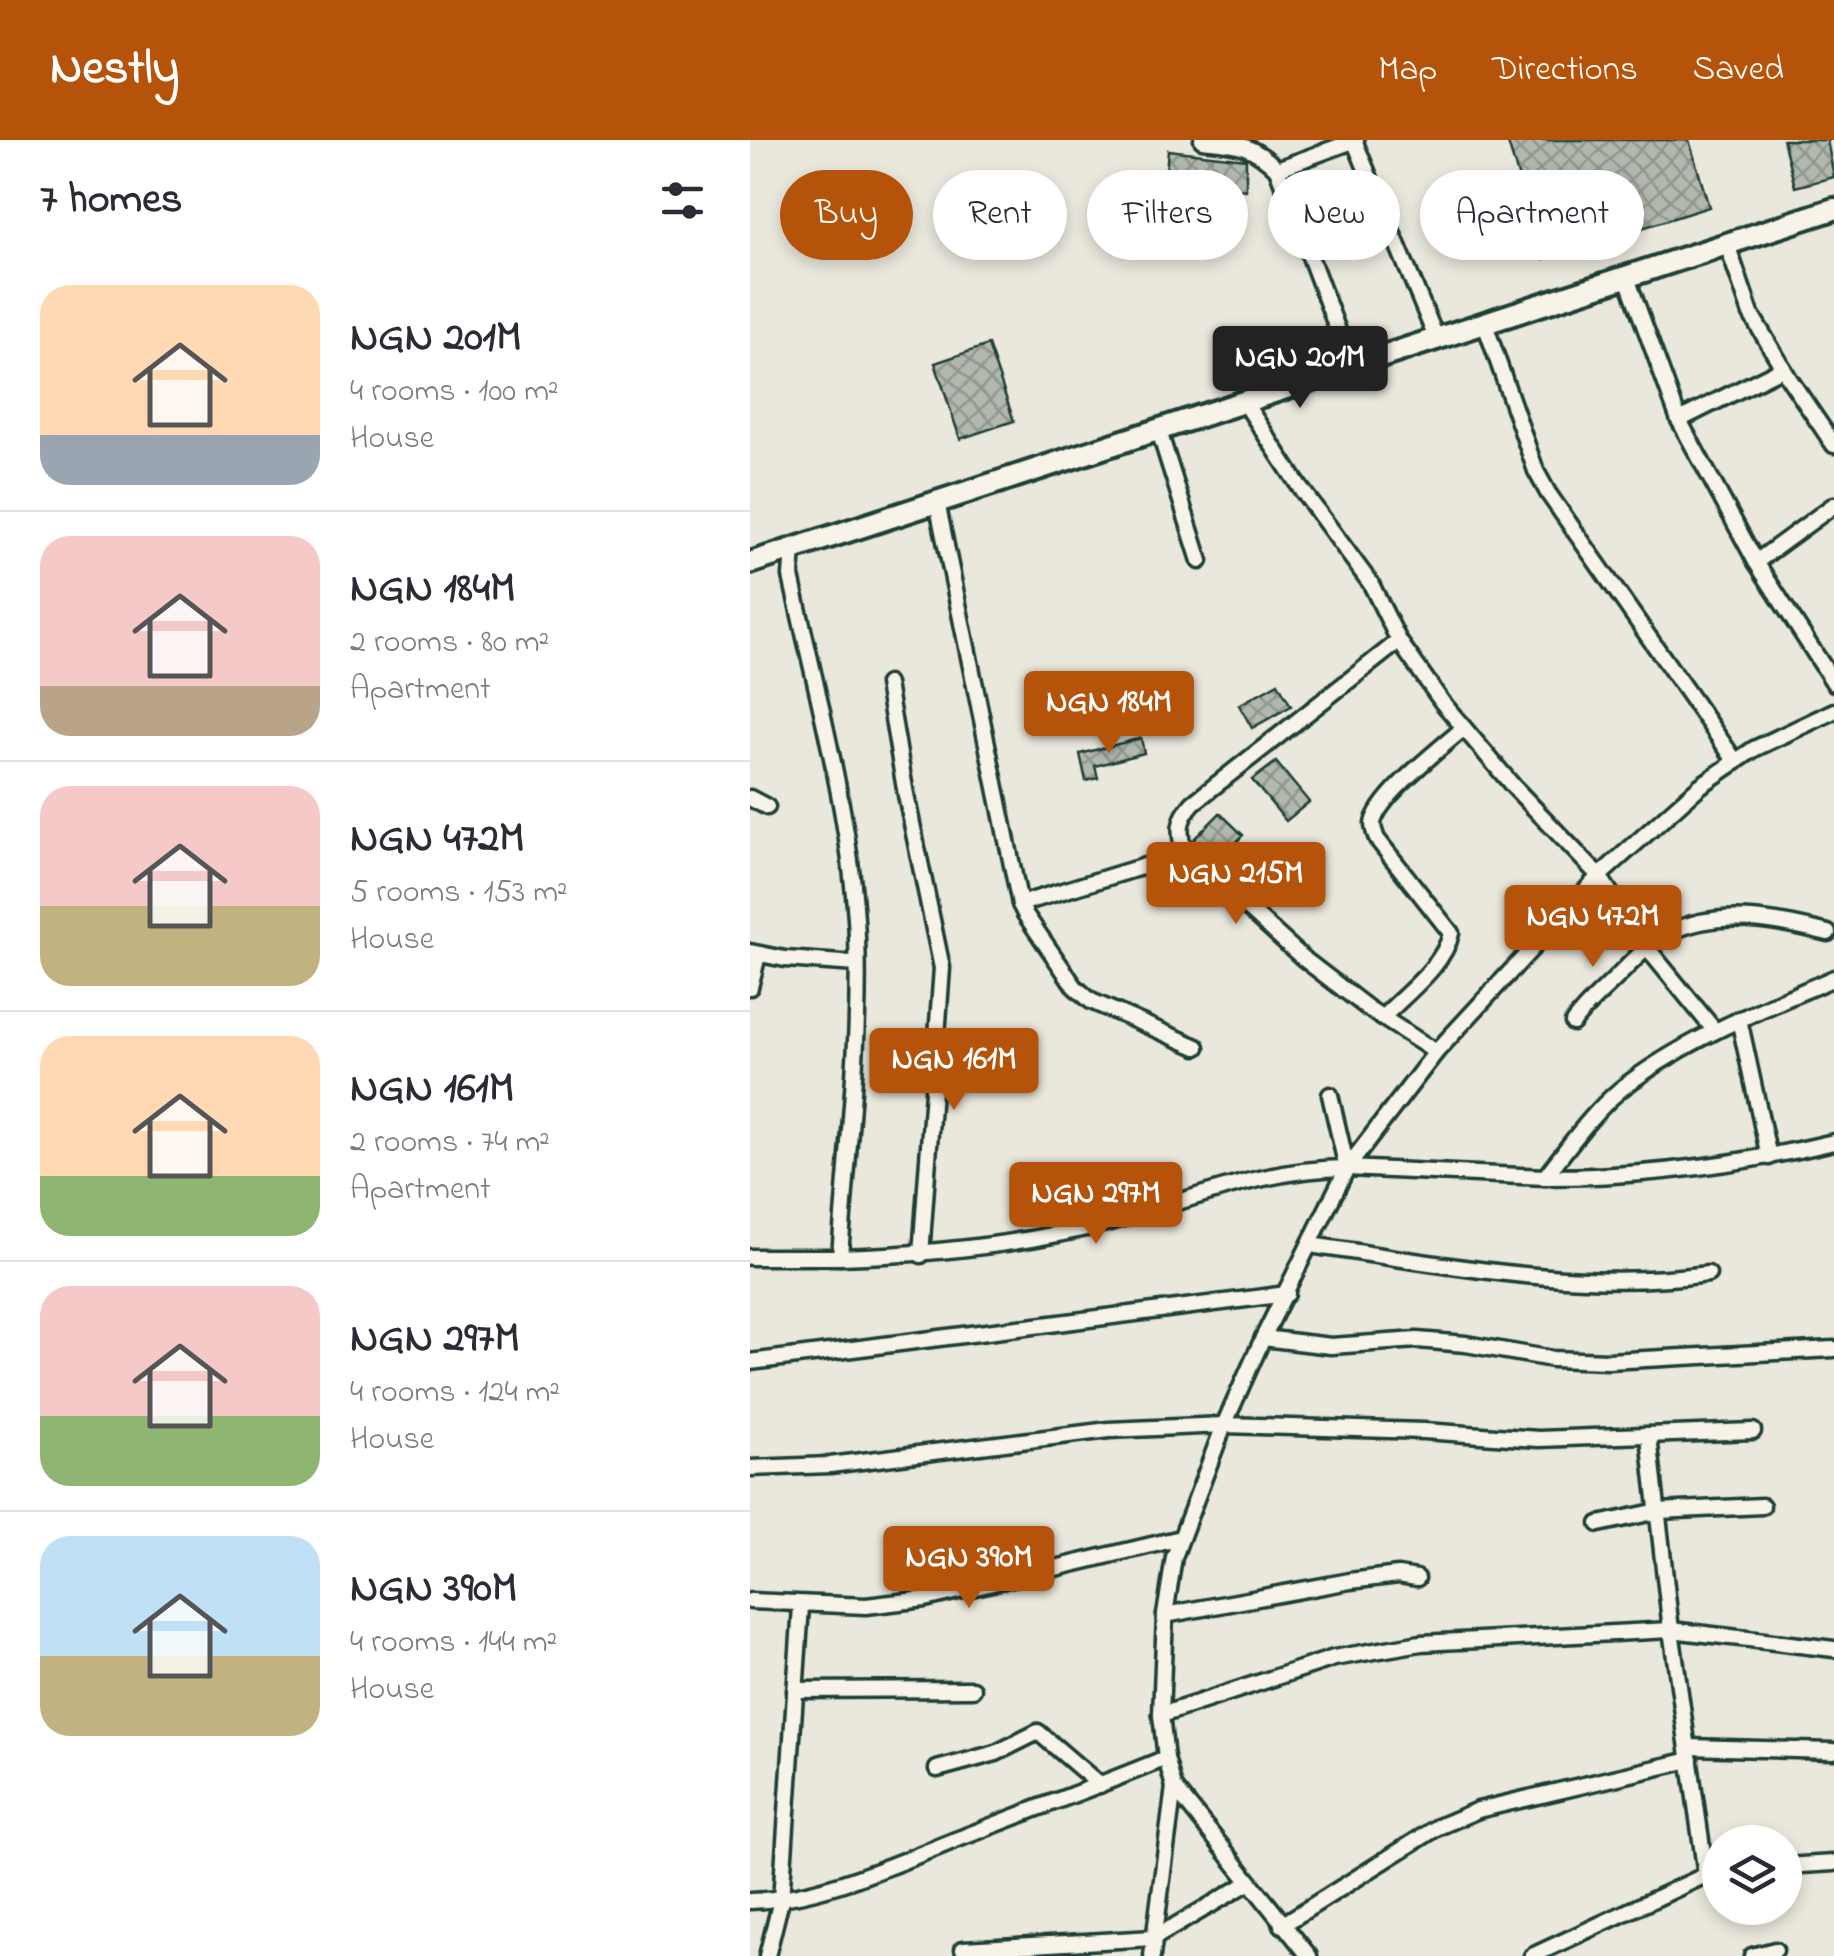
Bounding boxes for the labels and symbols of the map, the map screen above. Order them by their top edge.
pin: NGN 201M [1197,326,1403,411]
pin: NGN 184M [1006,671,1212,756]
pin: NGN 215M [1133,842,1339,927]
pin: NGN 472M [1490,885,1696,970]
pin: NGN 161M [851,1028,1057,1113]
pin: NGN 297M [993,1162,1199,1247]
pin: NGN 390M [866,1526,1072,1611]

